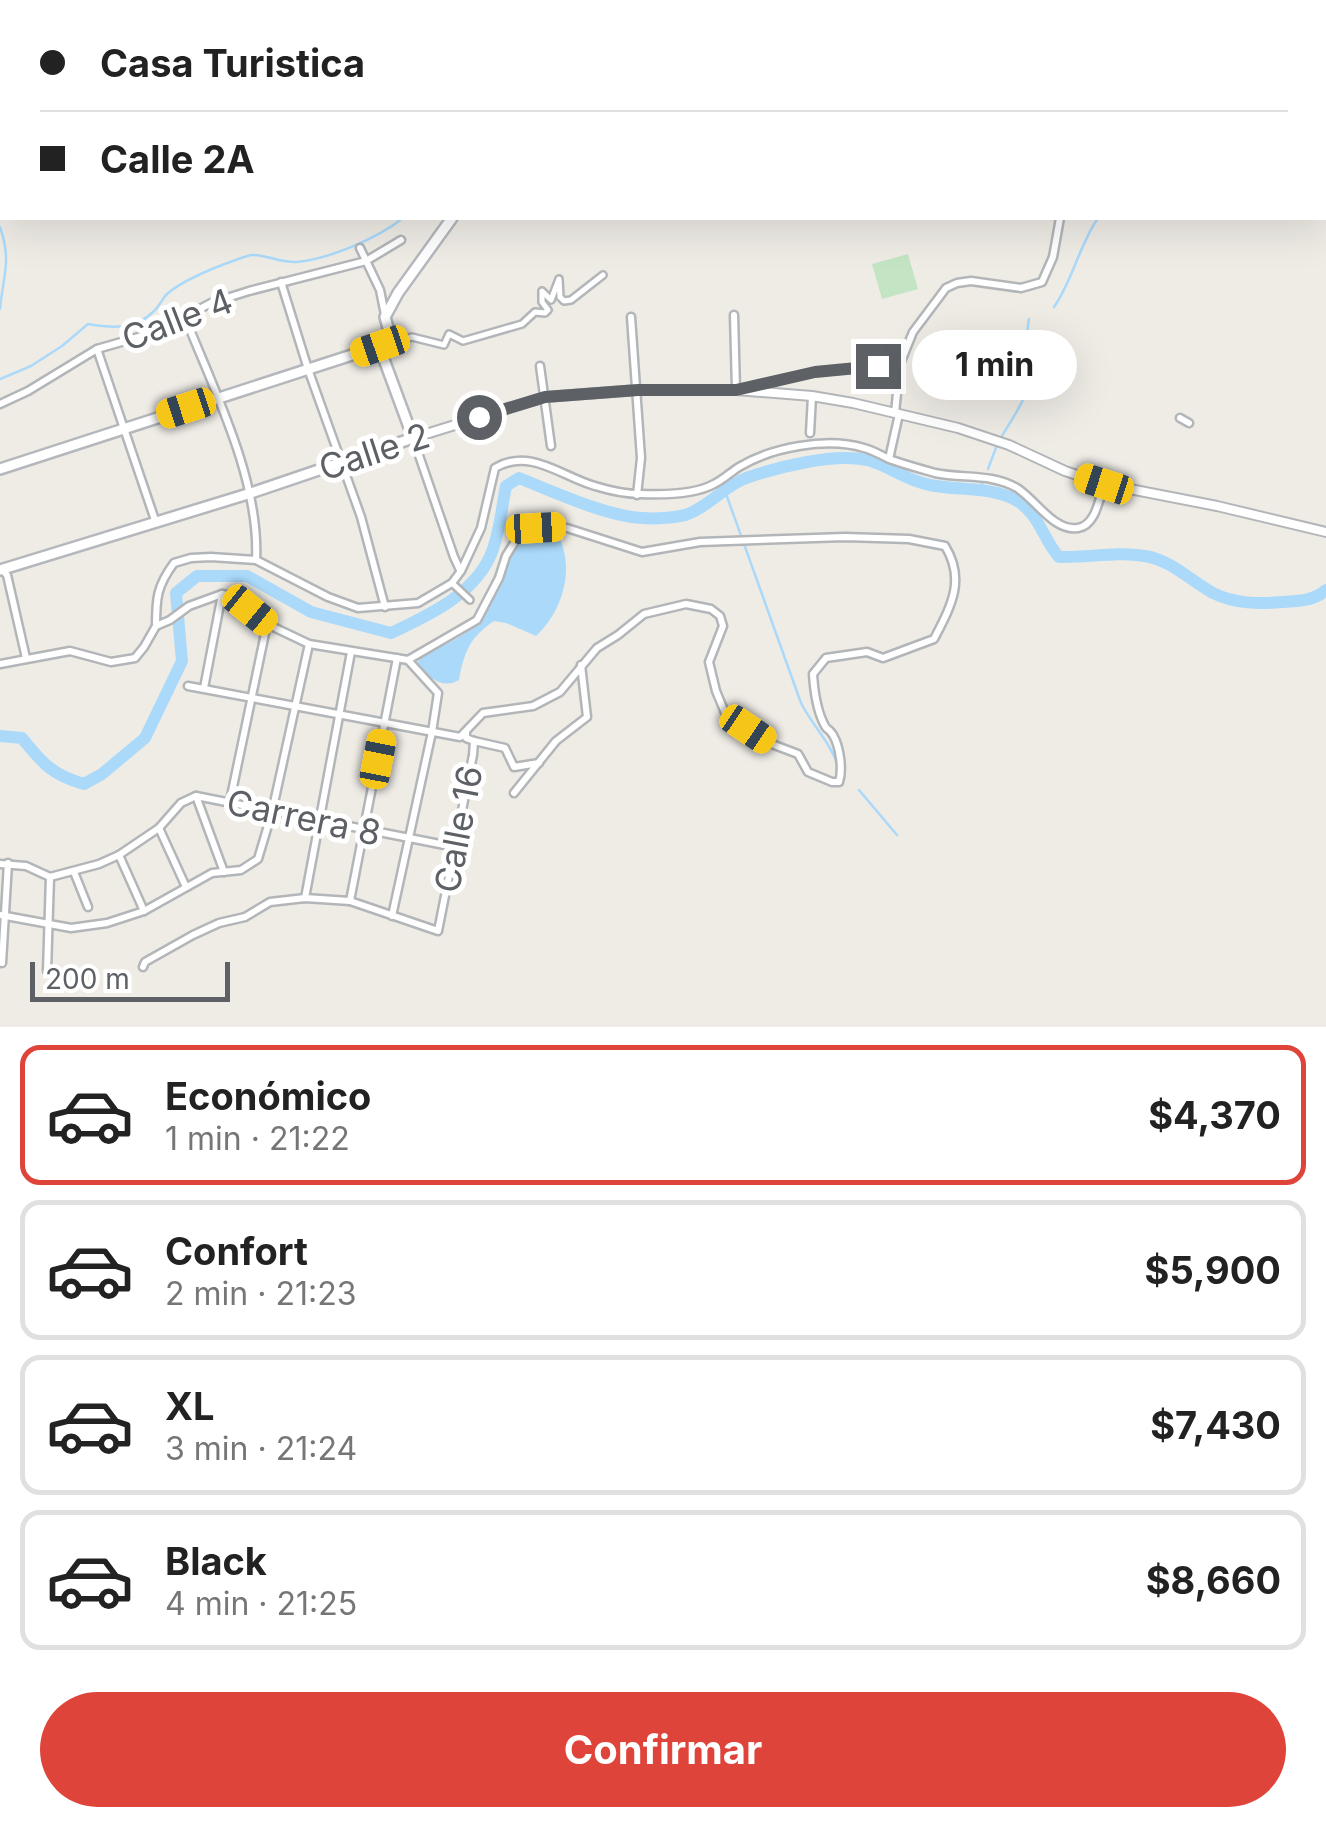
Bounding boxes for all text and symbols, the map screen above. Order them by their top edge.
text: Casa Turistica [100,40,365,86]
text: Calle 2A [100,136,255,182]
street label: Calle 4 [116,279,238,359]
car [347,322,413,370]
callout: 1 min [913,331,1078,401]
route end [856,344,901,389]
text: 1 min [955,345,1034,384]
car [153,384,219,432]
route start [457,395,502,440]
street label: Calle 2 [313,413,435,489]
car [1071,460,1137,508]
car [505,511,567,545]
car [217,579,283,641]
car [715,700,781,758]
car [358,727,398,791]
street label: Calle 16 [425,762,491,896]
street label: Carrera 8 [223,780,385,854]
scale bar [30,957,230,1001]
text: 200 m [45,962,130,996]
icon: car [45,1070,135,1160]
text: Económico [165,1073,371,1119]
text: $4,370 [1148,1092,1281,1138]
text: 1 min · 21:22 [165,1119,350,1158]
icon: car [45,1225,135,1315]
text: Confort [165,1228,308,1274]
text: $5,900 [1145,1247,1281,1293]
text: 2 min · 21:23 [165,1274,356,1313]
icon: car [45,1380,135,1470]
text: XL [165,1383,215,1429]
text: $7,430 [1150,1402,1281,1448]
text: 3 min · 21:24 [165,1429,357,1468]
icon: car [45,1535,135,1625]
text: Black [165,1538,267,1584]
text: $8,660 [1146,1557,1281,1603]
text: 4 min · 21:25 [165,1584,357,1623]
button: Confirmar [40,1692,1286,1807]

